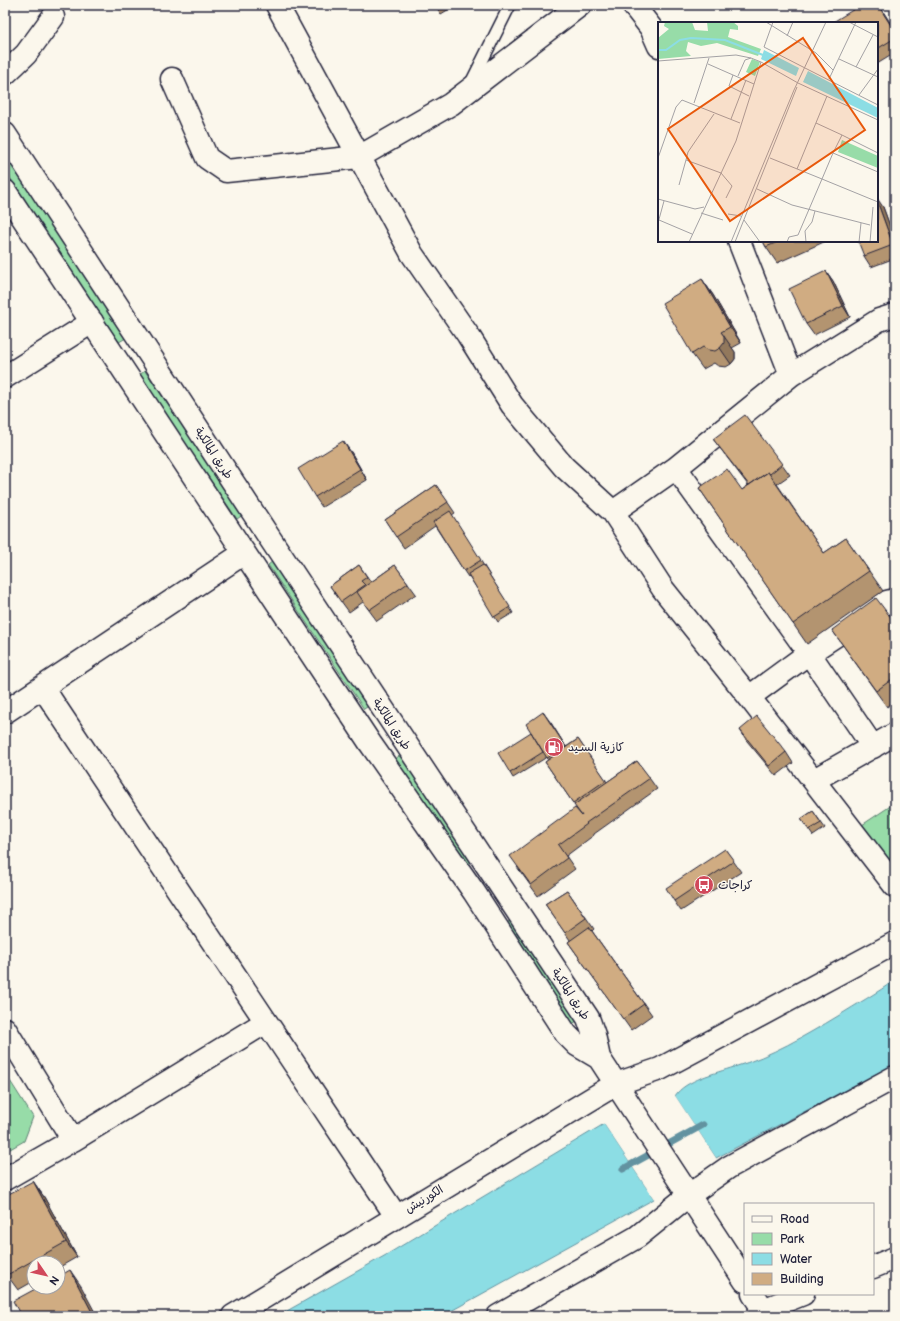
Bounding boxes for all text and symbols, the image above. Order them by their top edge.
inset map [658,22,878,242]
street label: طريق المالكية [191,424,236,482]
street label: طريق المالكية [369,695,414,753]
fuel station icon: كازية السـيد [543,736,565,758]
place label: كازية السـيد [568,740,624,755]
bus stop icon: كراجات [693,874,715,896]
place label: كراجات [718,878,753,893]
street label: طريق المالكية [548,965,593,1023]
street label: الكورنيش [402,1182,446,1217]
legend [744,1203,874,1295]
text: Road [780,1212,809,1227]
text: Park [780,1232,804,1247]
text: Water [780,1252,812,1267]
north arrow [26,1255,66,1295]
text: Building [780,1272,824,1287]
text: N [46,1273,62,1287]

